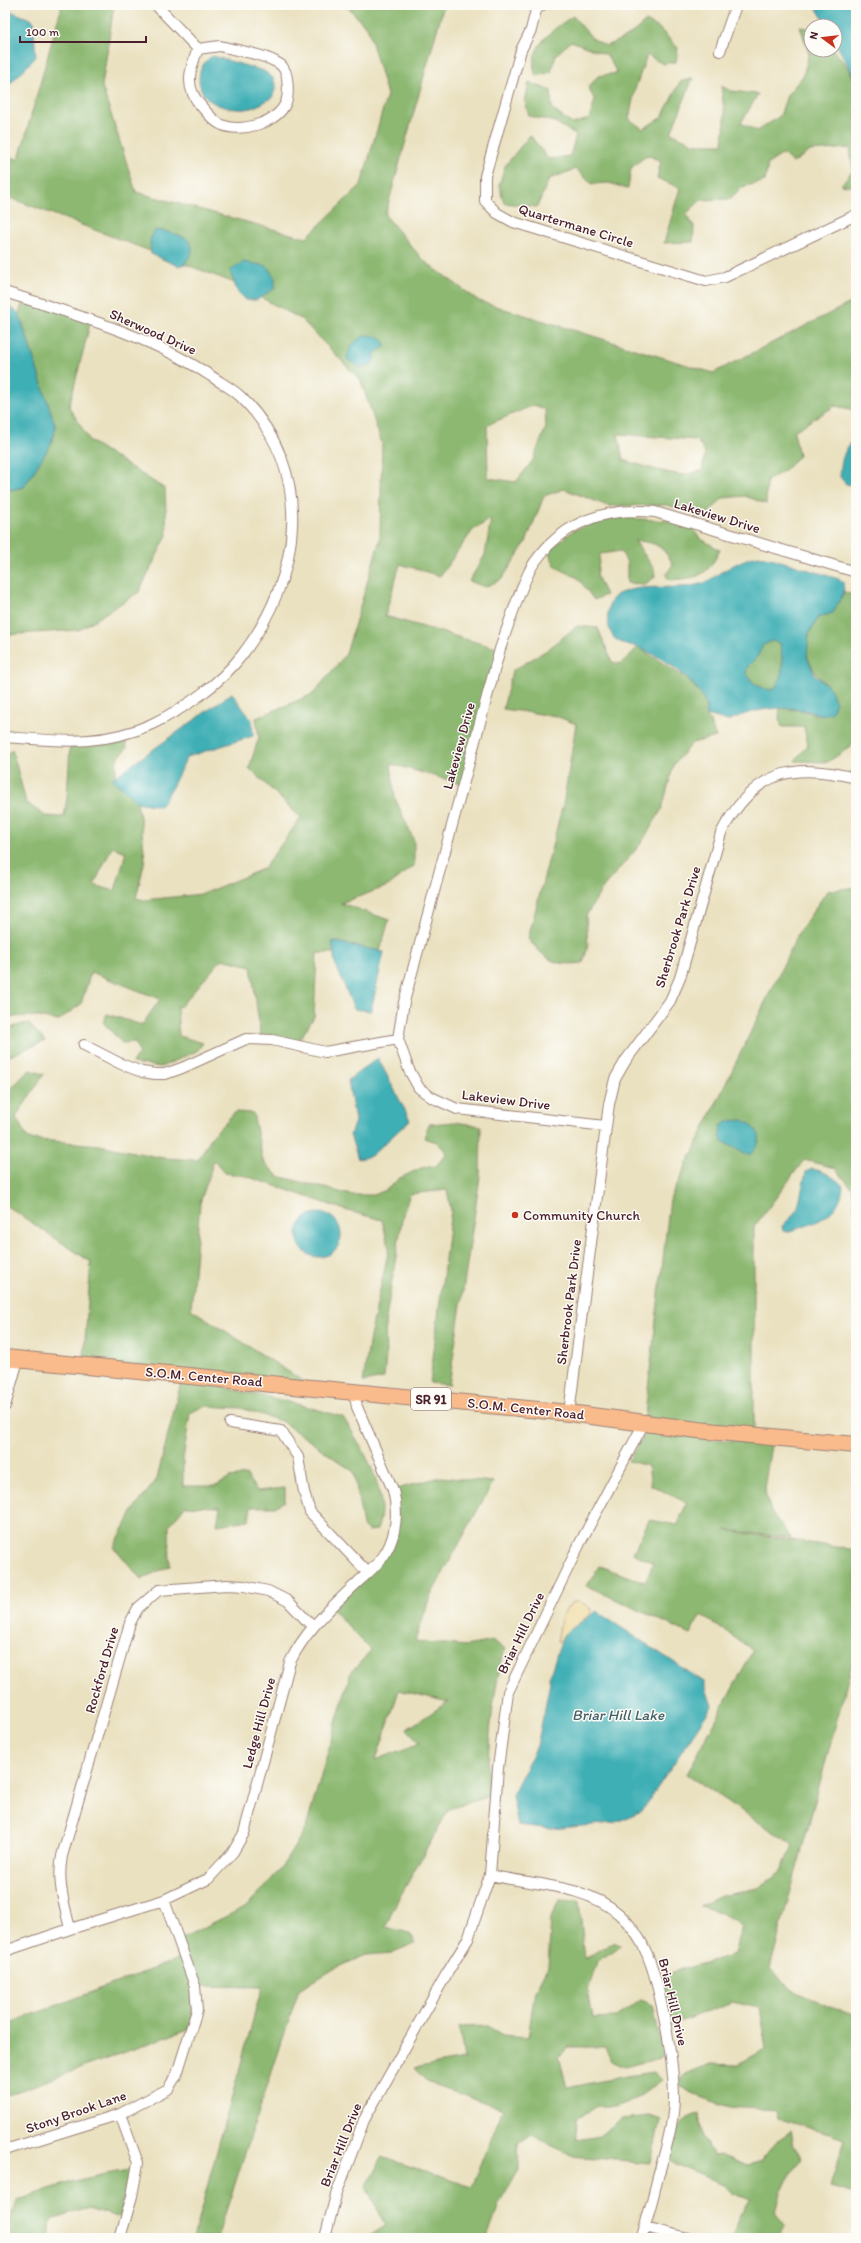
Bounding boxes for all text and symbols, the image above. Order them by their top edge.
scale bar [20,18,146,44]
north arrow [803,18,843,58]
text: 100 m [26,25,59,39]
text: N [807,30,821,41]
street label: Quartermane Circle [516,200,636,252]
street label: Sherwood Drive [107,305,199,359]
street label: Lakeview Drive [672,495,762,537]
street label: Lakeview Drive [439,700,479,791]
street label: Sherbrook Park Drive [651,864,705,990]
street label: Lakeview Drive [461,1086,552,1114]
place label: Community Church [523,1207,640,1224]
marker: Community Church [510,1210,520,1220]
street label: Sherbrook Park Drive [553,1238,585,1366]
street label: S.O.M. Center Road [145,1363,264,1391]
road number: SR 91 [411,1388,451,1410]
street label: S.O.M. Center Road [467,1394,586,1424]
street label: Briar Hill Drive [494,1589,548,1677]
street label: Rockford Drive [82,1624,123,1715]
street label: Ledge Hill Drive [239,1675,279,1771]
water label: Briar Hill Lake [572,1706,665,1724]
street label: Briar Hill Drive [655,1957,691,2048]
street label: Stony Brook Lane [23,2087,129,2137]
street label: Briar Hill Drive [316,2100,366,2189]

